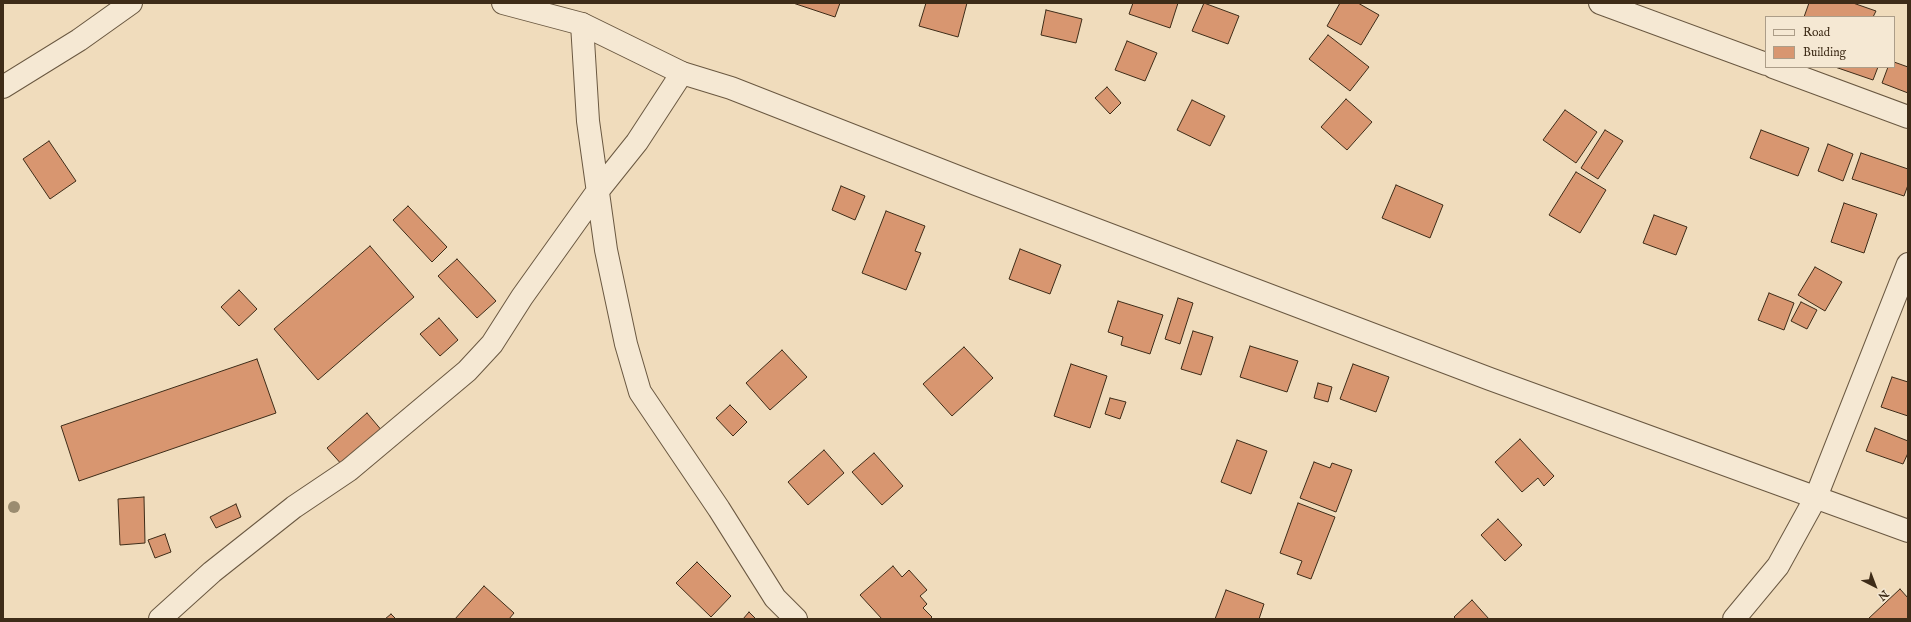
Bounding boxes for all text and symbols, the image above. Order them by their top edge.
legend [1765,16,1895,68]
text: Road [1803,25,1830,40]
text: Building [1803,45,1846,60]
north arrow [1855,566,1895,606]
text: N [1875,587,1891,603]

